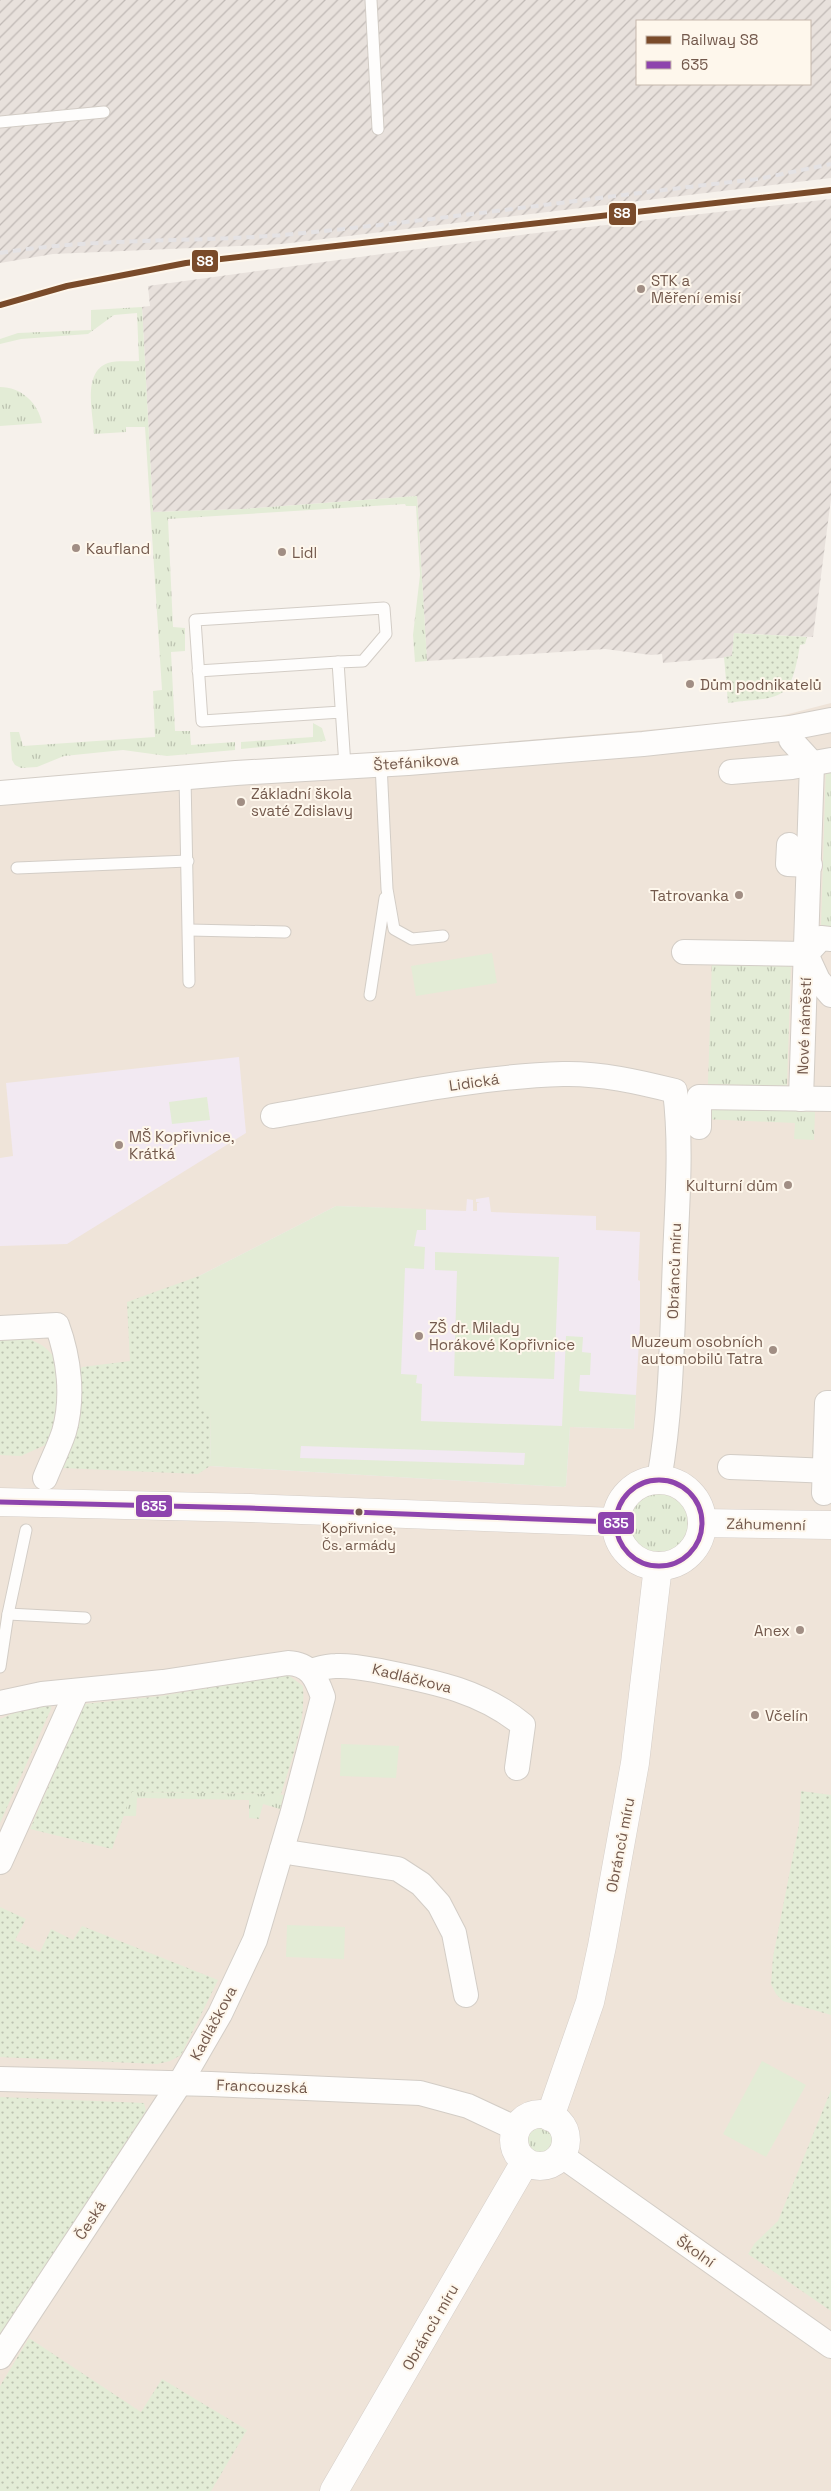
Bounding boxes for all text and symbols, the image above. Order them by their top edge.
legend [636,20,811,85]
text: Railway S8 [681,30,758,49]
text: 635 [681,55,708,74]
line badge: S8 [608,202,637,226]
text: S8 [614,204,631,222]
line badge: S8 [191,249,219,273]
text: S8 [197,252,214,270]
place label: STK a Měření emisí [651,271,741,307]
marker: STK a Měření emisí [635,283,647,295]
place label: Kaufland [86,539,150,558]
marker: Kaufland [70,542,82,554]
place label: Lidl [292,543,317,562]
marker: Lidl [276,546,288,558]
place label: Dům podnikatelů [700,675,822,694]
marker: Dům podnikatelů [684,678,696,690]
street label: Štefánikova [373,750,460,774]
place label: Základní škola svaté Zdislavy [251,784,353,820]
marker: Základní škola svaté Zdislavy [235,796,247,808]
place label: Tatrovanka [650,886,729,905]
marker: Tatrovanka [733,889,745,901]
street label: Nové náměstí [793,977,815,1075]
street label: Lidická [448,1069,501,1095]
place label: MŠ Kopřivnice, Krátká [129,1127,235,1163]
marker: MŠ Kopřivnice, Krátká [113,1139,125,1151]
place label: Kulturní dům [686,1176,778,1195]
marker: Kulturní dům [782,1179,794,1191]
street label: Obránců míru [663,1223,685,1319]
place label: ZŠ dr. Milady Horákové Kopřivnice [429,1318,575,1354]
marker: ZŠ dr. Milady Horákové Kopřivnice [413,1330,425,1342]
place label: Muzeum osobních automobilů Tatra [631,1332,763,1368]
marker: Muzeum osobních automobilů Tatra [767,1344,779,1356]
line badge: 635 [135,1494,173,1518]
text: 635 [141,1497,167,1515]
marker: Kopřivnice, Čs. armády [354,1507,364,1517]
line badge: 635 [597,1511,635,1535]
text: 635 [603,1514,629,1532]
street label: Záhumenní [726,1514,806,1534]
place label: Kopřivnice, Čs. armády [322,1519,396,1554]
place label: Anex [754,1621,790,1640]
marker: Anex [794,1624,806,1636]
street label: Kadláčkova [370,1659,454,1697]
place label: Včelín [765,1706,808,1725]
marker: Včelín [749,1709,761,1721]
street label: Obránců míru [601,1796,639,1894]
street label: Kadláčkova [185,1982,241,2063]
street label: Francouzská [216,2075,308,2097]
street label: Česká [70,2197,110,2243]
street label: Školní [673,2231,719,2271]
street label: Obránců míru [398,2281,462,2373]

